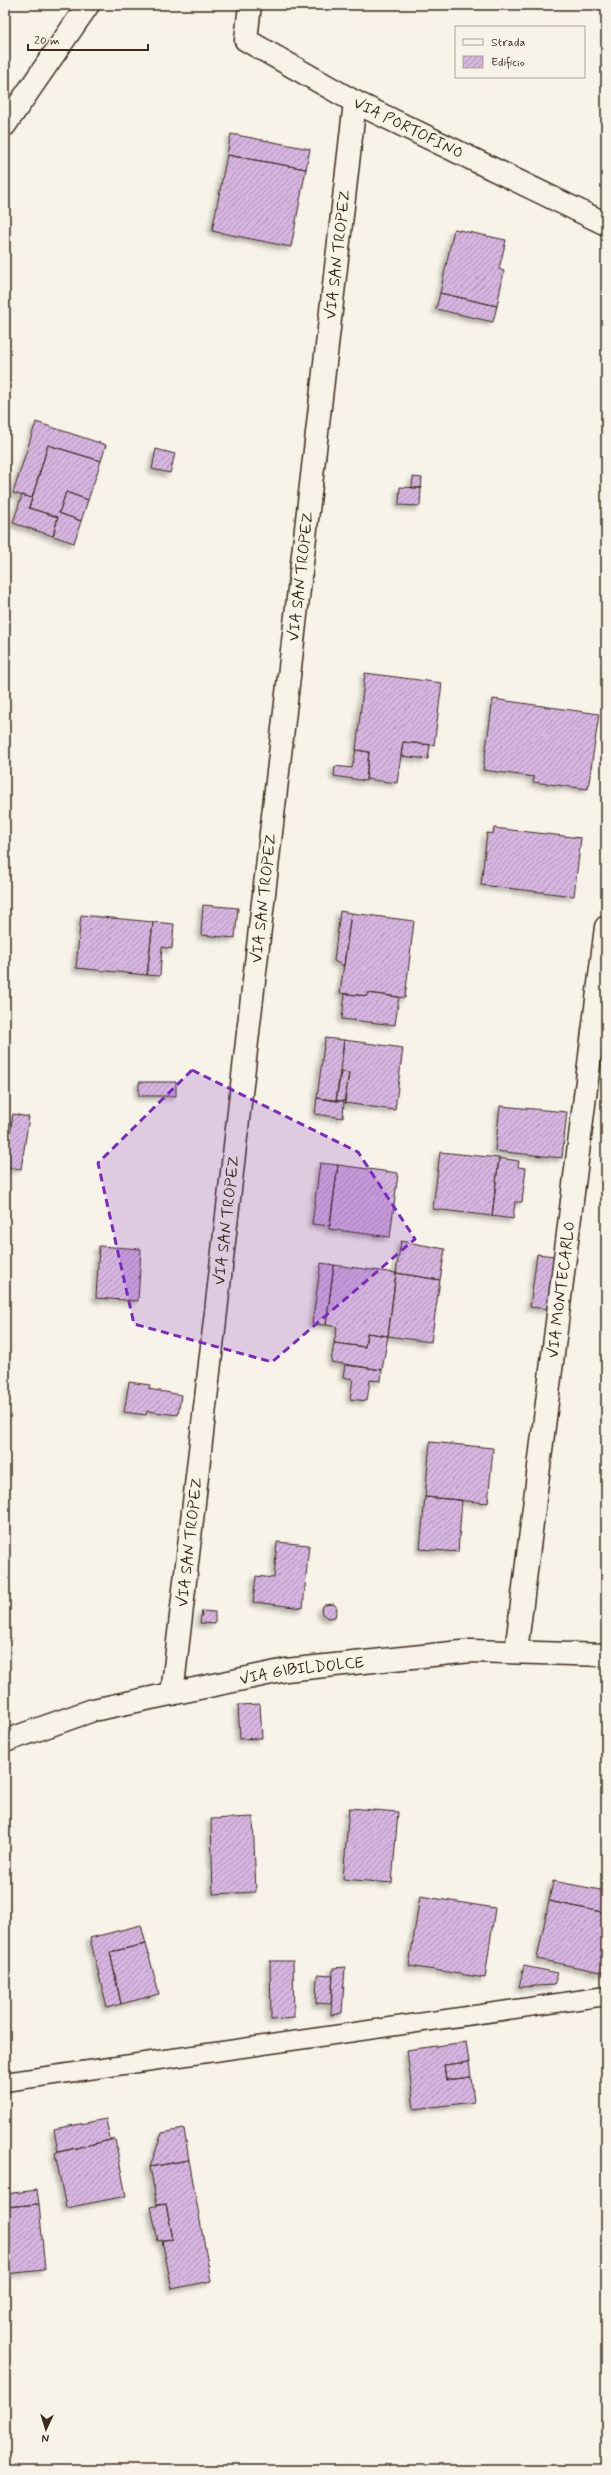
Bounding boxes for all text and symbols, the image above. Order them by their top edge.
scale bar [28,26,148,52]
legend [455,26,585,78]
text: 20 m [34,33,60,49]
text: Strada [491,35,525,51]
text: Edificio [491,55,525,71]
street label: VIA PORTOFINO [350,92,467,164]
street label: VIA SAN TROPEZ [320,188,355,320]
street label: VIA SAN TROPEZ [283,510,318,642]
street label: VIA SAN TROPEZ [246,832,281,964]
street label: VIA SAN TROPEZ [209,1154,244,1286]
street label: VIA MONTECARLO [542,1220,580,1359]
street label: VIA SAN TROPEZ [172,1476,207,1608]
street label: VIA GIBILDOLCE [238,1652,365,1690]
north arrow [26,2409,66,2449]
text: N [41,2431,50,2445]

